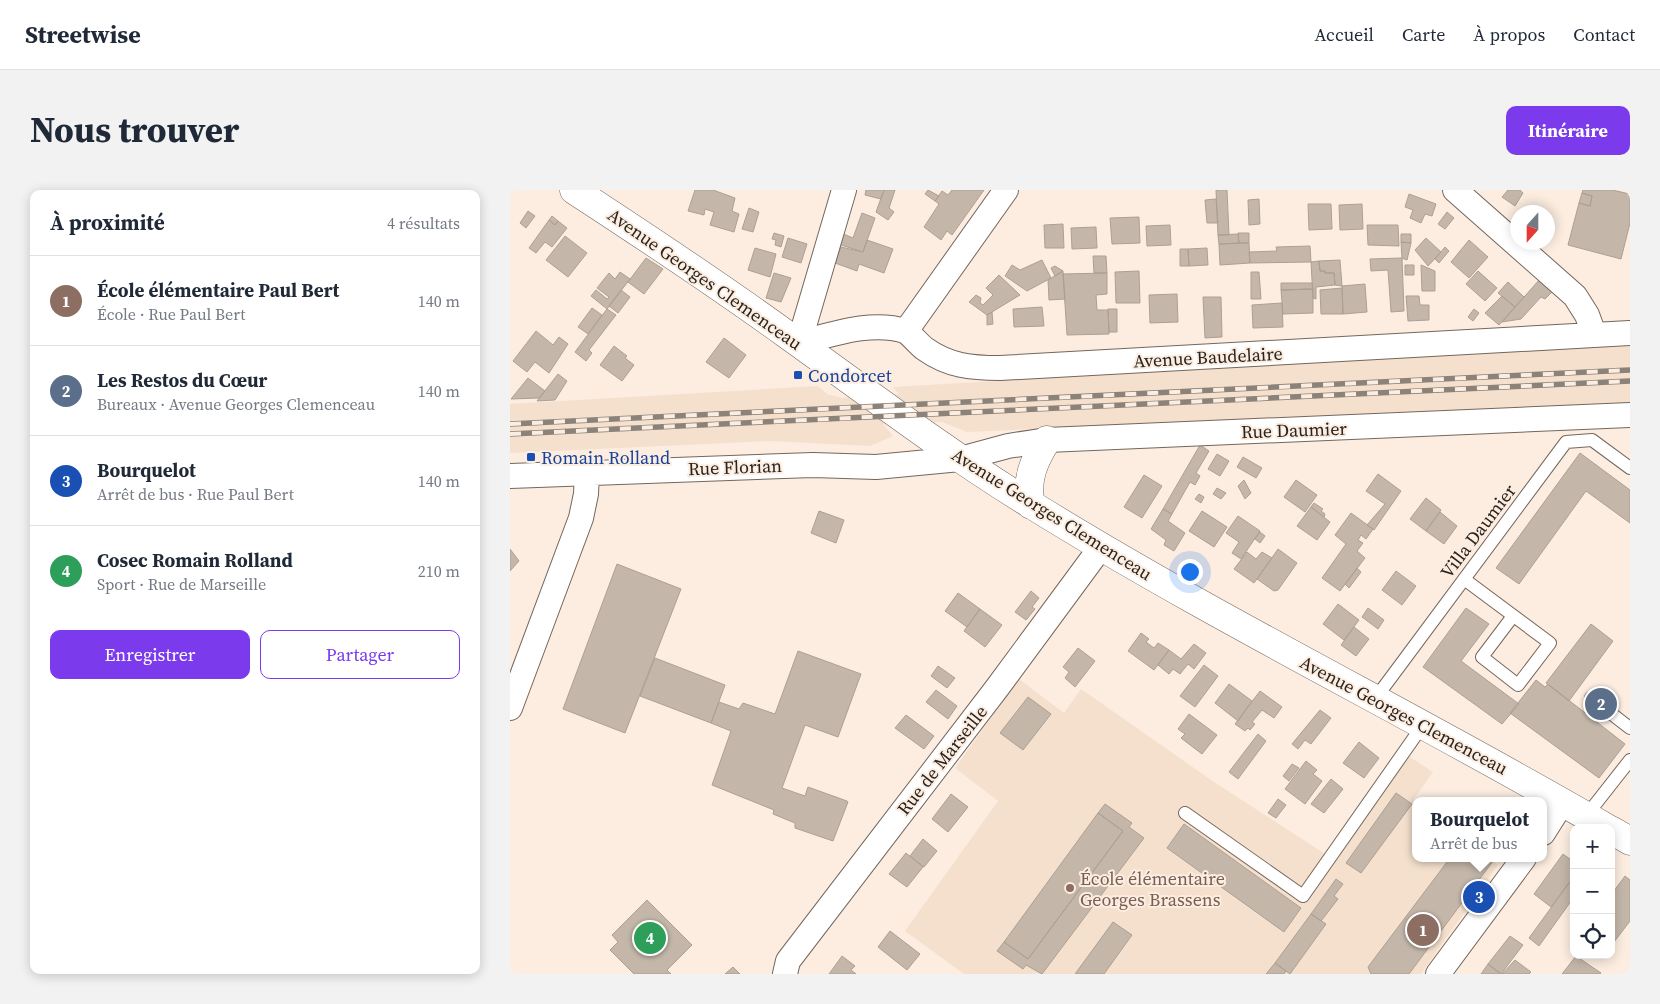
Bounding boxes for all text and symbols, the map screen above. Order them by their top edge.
text: Streetwise [25,18,141,51]
text: Accueil [1315,22,1374,47]
text: Carte [1402,22,1445,47]
text: À propos [1473,22,1545,47]
text: Contact [1573,22,1635,47]
text: Nous trouver [30,106,239,154]
button: Itinéraire [1506,106,1630,155]
street label: Avenue Georges Clemenceau [603,202,807,356]
north arrow [1510,205,1555,250]
text: À proximité [50,208,165,237]
text: 4 résultats [387,212,460,234]
text: École élémentaire Paul Bert [97,277,339,303]
text: 1 [62,290,70,312]
text: 140 m [418,290,460,312]
text: École · Rue Paul Bert [97,303,245,325]
street label: Avenue Baudelaire [1133,341,1283,373]
place label: Condorcet [808,363,892,388]
text: Les Restos du Cœur [97,367,267,393]
marker: Condorcet [792,369,804,381]
text: 2 [62,380,70,402]
text: 140 m [418,380,460,402]
text: Bureaux · Avenue Georges Clemenceau [97,393,375,415]
street label: Rue Daumier [1241,416,1348,444]
street label: Avenue Georges Clemenceau [947,442,1157,586]
place label: Romain Rolland [541,445,670,470]
marker: Romain Rolland [525,451,537,463]
street label: Rue Florian [688,453,782,481]
text: Bourquelot [97,457,196,483]
text: 3 [62,470,70,492]
text: 140 m [418,470,460,492]
street label: Villa Daumier [1434,479,1522,583]
text: Arrêt de bus · Rue Paul Bert [97,483,294,505]
text: Cosec Romain Rolland [97,547,293,573]
your location [1177,559,1203,585]
text: 4 [62,560,70,582]
text: 210 m [418,560,460,582]
text: Sport · Rue de Marseille [97,573,266,595]
button: Enregistrer [50,630,250,679]
button: Partager [260,630,460,679]
street label: Avenue Georges Clemenceau [1296,649,1512,781]
pin: 2 [1585,685,1617,723]
street label: Rue de Marseille [891,700,993,820]
popup [1412,797,1547,862]
text: Bourquelot [1430,806,1529,832]
map controls [1570,824,1615,959]
button: + [1570,824,1615,869]
text: Arrêt de bus [1430,832,1517,854]
place label: École élémentaire Georges Brassens [1080,866,1225,912]
button: − [1570,869,1615,914]
pin: 3 [1463,878,1495,916]
marker: École élémentaire Georges Brassens [1064,882,1076,894]
pin: 1 [1407,911,1439,949]
button: locate [1570,914,1615,959]
pin: 4 [634,919,666,957]

